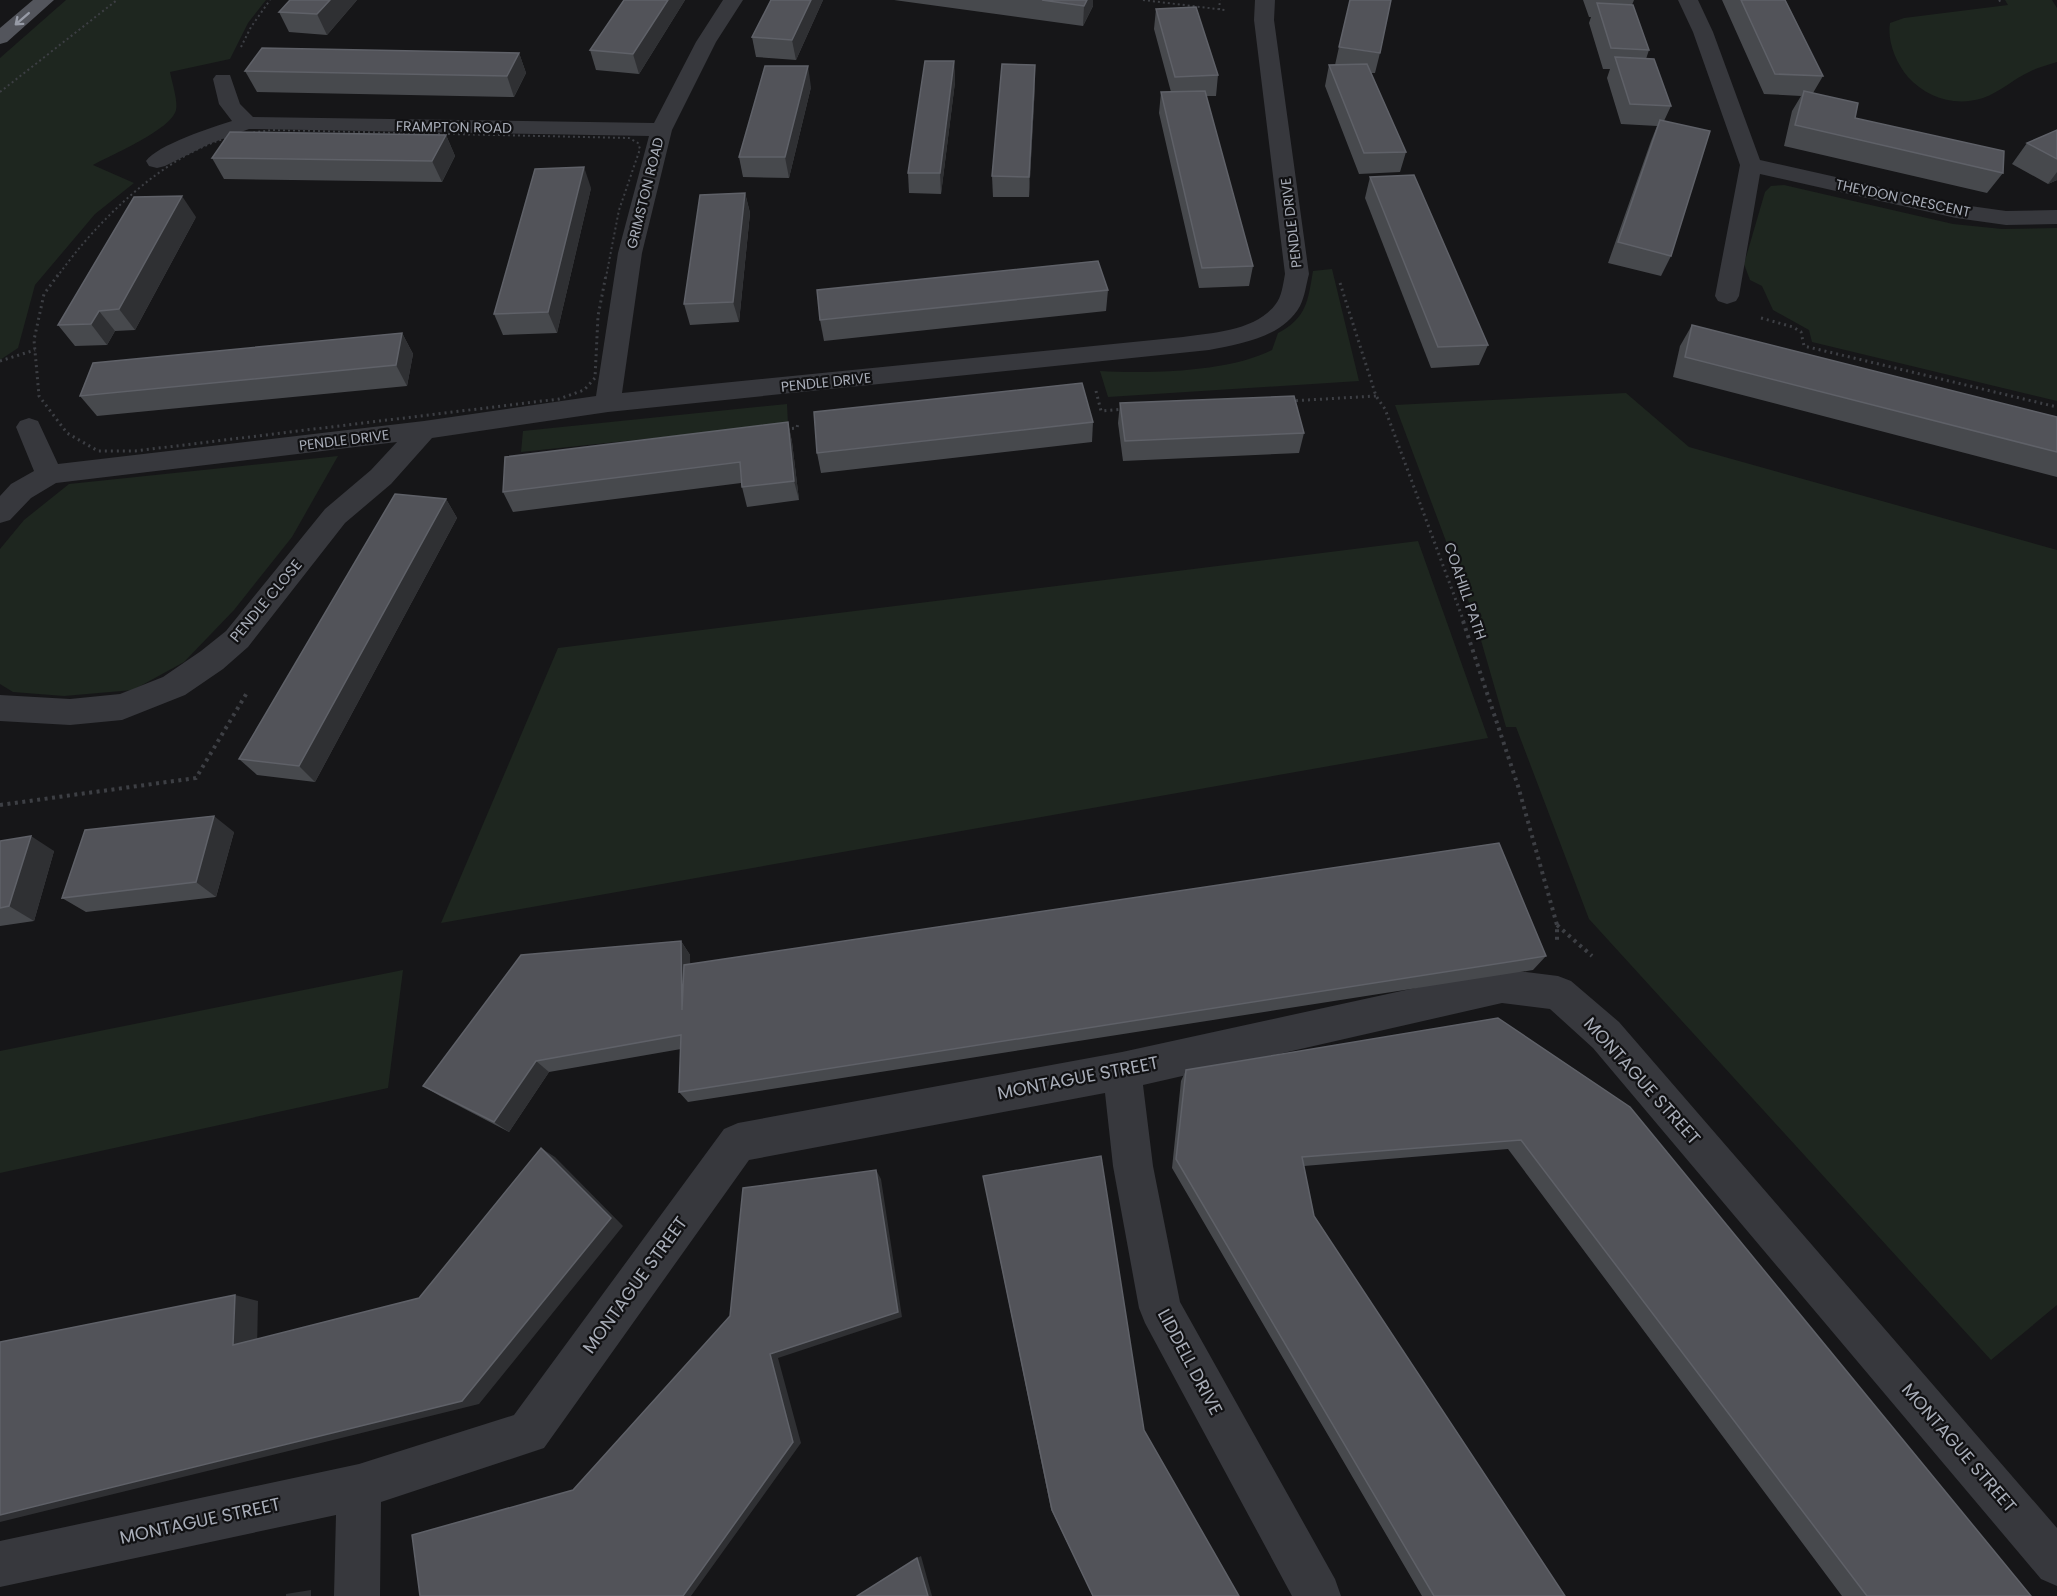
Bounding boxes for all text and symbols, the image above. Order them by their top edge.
one-way arrow [15,12,30,26]
street label: FRAMPTON ROAD [396,116,512,138]
street label: GRIMSTON ROAD [621,135,669,251]
street label: THEYDON CRESCENT [1834,174,1973,222]
street label: PENDLE DRIVE [1276,177,1306,269]
street label: PENDLE DRIVE [780,367,872,397]
street label: PENDLE DRIVE [298,425,390,455]
street label: COAHILL PATH [1439,539,1492,642]
street label: PENDLE CLOSE [225,555,306,647]
street label: MONTAGUE STREET [1578,1011,1707,1150]
street label: MONTAGUE STREET [995,1050,1161,1105]
street label: MONTAGUE STREET [576,1211,693,1358]
street label: LIDDELL DRIVE [1152,1304,1229,1419]
street label: MONTAGUE STREET [1896,1378,2023,1518]
street label: MONTAGUE STREET [117,1491,283,1550]

